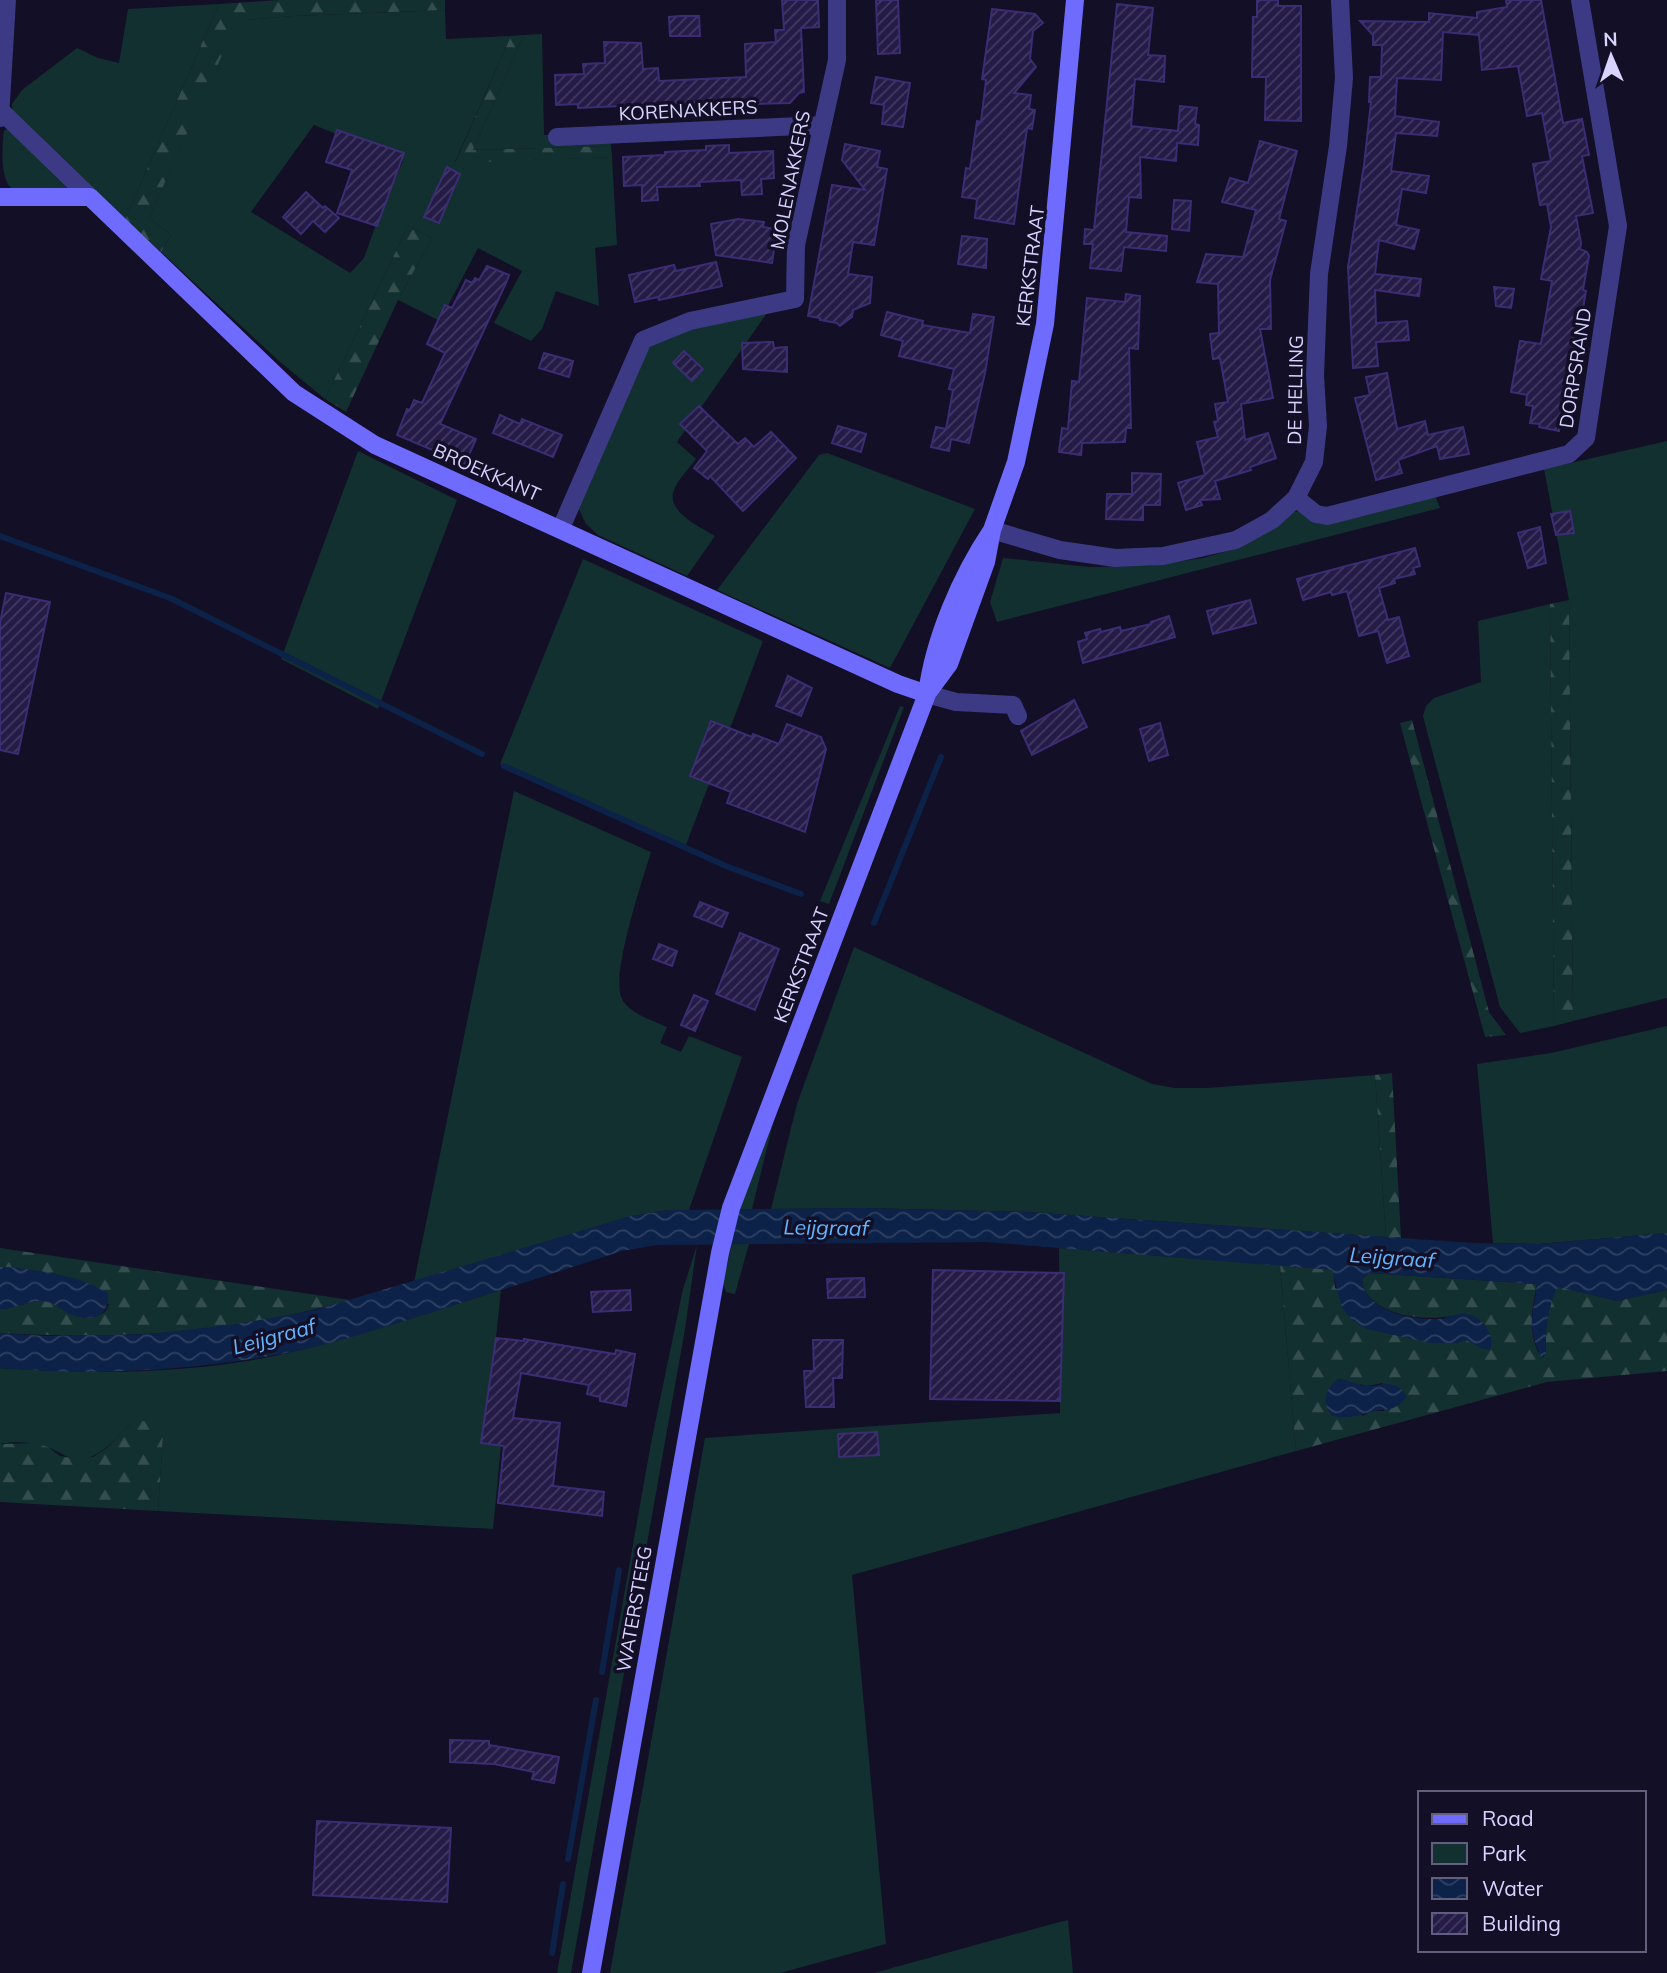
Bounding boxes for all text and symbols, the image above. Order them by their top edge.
north arrow [1576,21,1646,91]
text: N [1603,27,1618,51]
street label: KORENAKKERS [618,94,758,126]
street label: MOLENAKKERS [765,109,815,251]
street label: KERKSTRAAT [1011,204,1049,328]
street label: DORPSRAND [1554,306,1596,430]
street label: DE HELLING [1282,335,1308,445]
street label: BROEKKANT [430,438,545,507]
street label: KERKSTRAAT [768,903,834,1026]
water label: Leijgraaf [783,1213,871,1241]
water label: Leijgraaf [1349,1241,1437,1273]
water label: Leijgraaf [229,1312,320,1360]
street label: WATERSTEEG [611,1544,657,1674]
legend [1418,1791,1646,1952]
text: Road [1482,1805,1533,1831]
text: Park [1482,1840,1526,1866]
text: Water [1482,1875,1543,1901]
text: Building [1482,1910,1561,1936]

